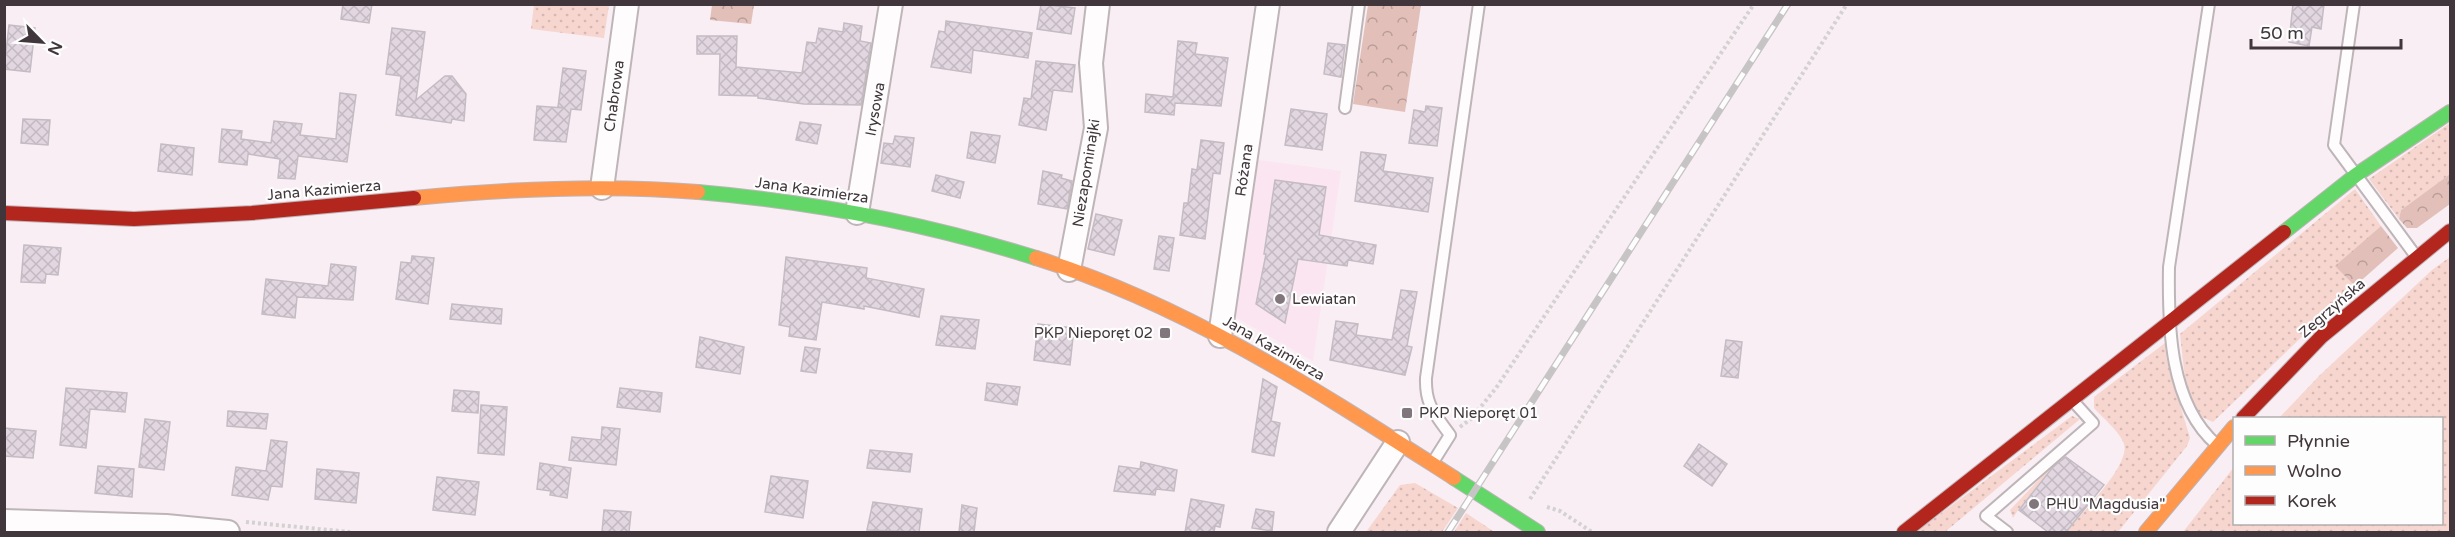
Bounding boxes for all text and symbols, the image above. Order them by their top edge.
north arrow [12,12,72,72]
scale bar [2251,12,2401,50]
text: 50 m [2260,22,2304,44]
text: N [43,38,66,58]
street label: Chabrowa [600,59,628,133]
street label: Irysowa [861,81,889,137]
street label: Niezapominajki [1069,118,1103,228]
street label: Różana [1231,142,1257,198]
street label: Jana Kazimierza [754,173,870,207]
street label: Jana Kazimierza [266,176,382,204]
street label: Zegrzyńska [2295,274,2369,342]
place label: Lewiatan [1292,290,1356,308]
marker: Lewiatan [1273,292,1287,306]
street label: Jana Kazimierza [1220,312,1328,384]
place label: PKP Nieporęt 02 [1034,324,1153,342]
marker: PKP Nieporęt 02 [1158,326,1172,340]
place label: PKP Nieporęt 01 [1419,404,1538,422]
marker: PKP Nieporęt 01 [1400,406,1414,420]
legend [2233,417,2443,525]
text: Płynnie [2287,430,2350,452]
text: Wolno [2287,460,2342,482]
text: Korek [2287,490,2337,512]
place label: PHU "Magdusia" [2046,495,2165,513]
marker: PHU "Magdusia" [2027,497,2041,511]

